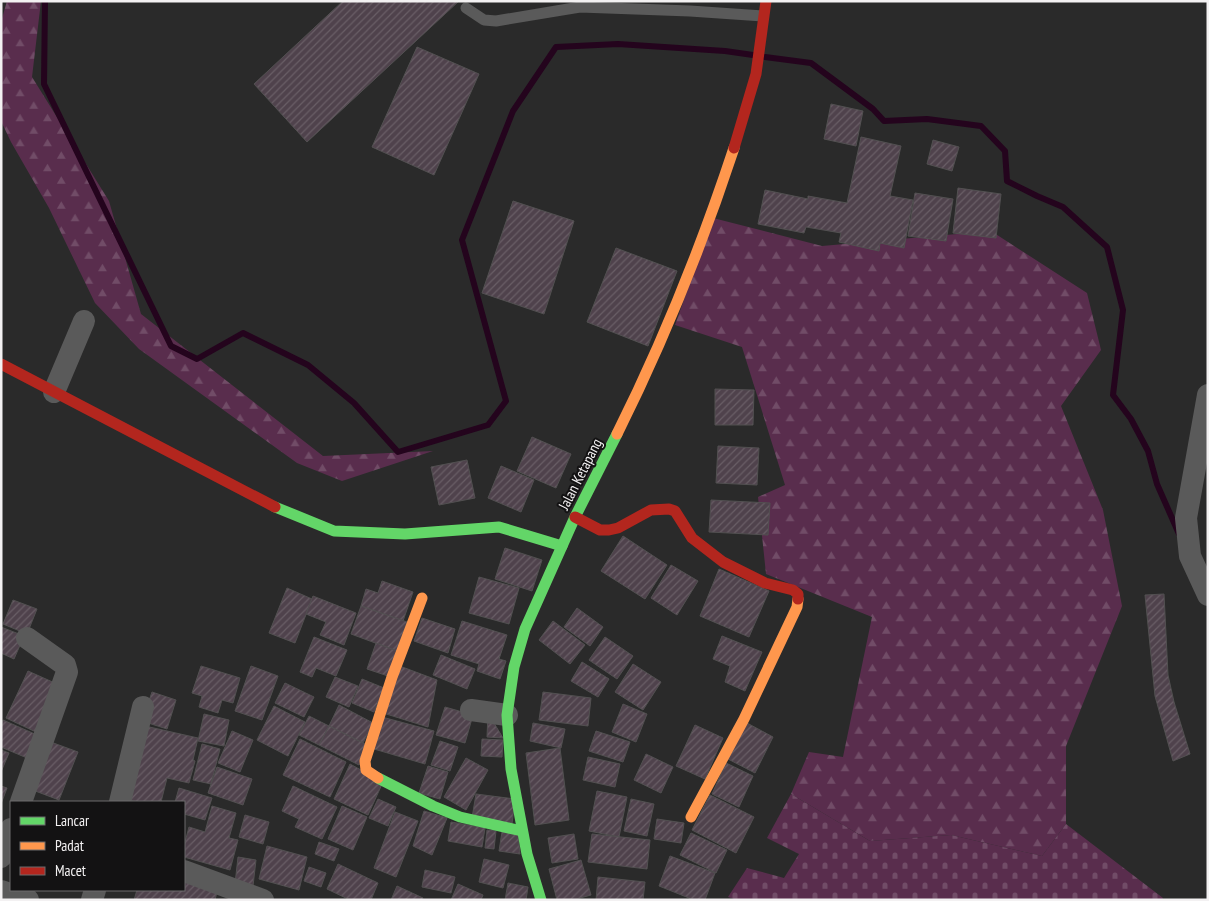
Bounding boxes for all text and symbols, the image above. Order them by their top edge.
street label: Jalan Ketapang [553,435,606,514]
legend [10,801,185,891]
text: Lancar [55,811,90,830]
text: Padat [55,836,84,855]
text: Macet [55,861,86,880]

